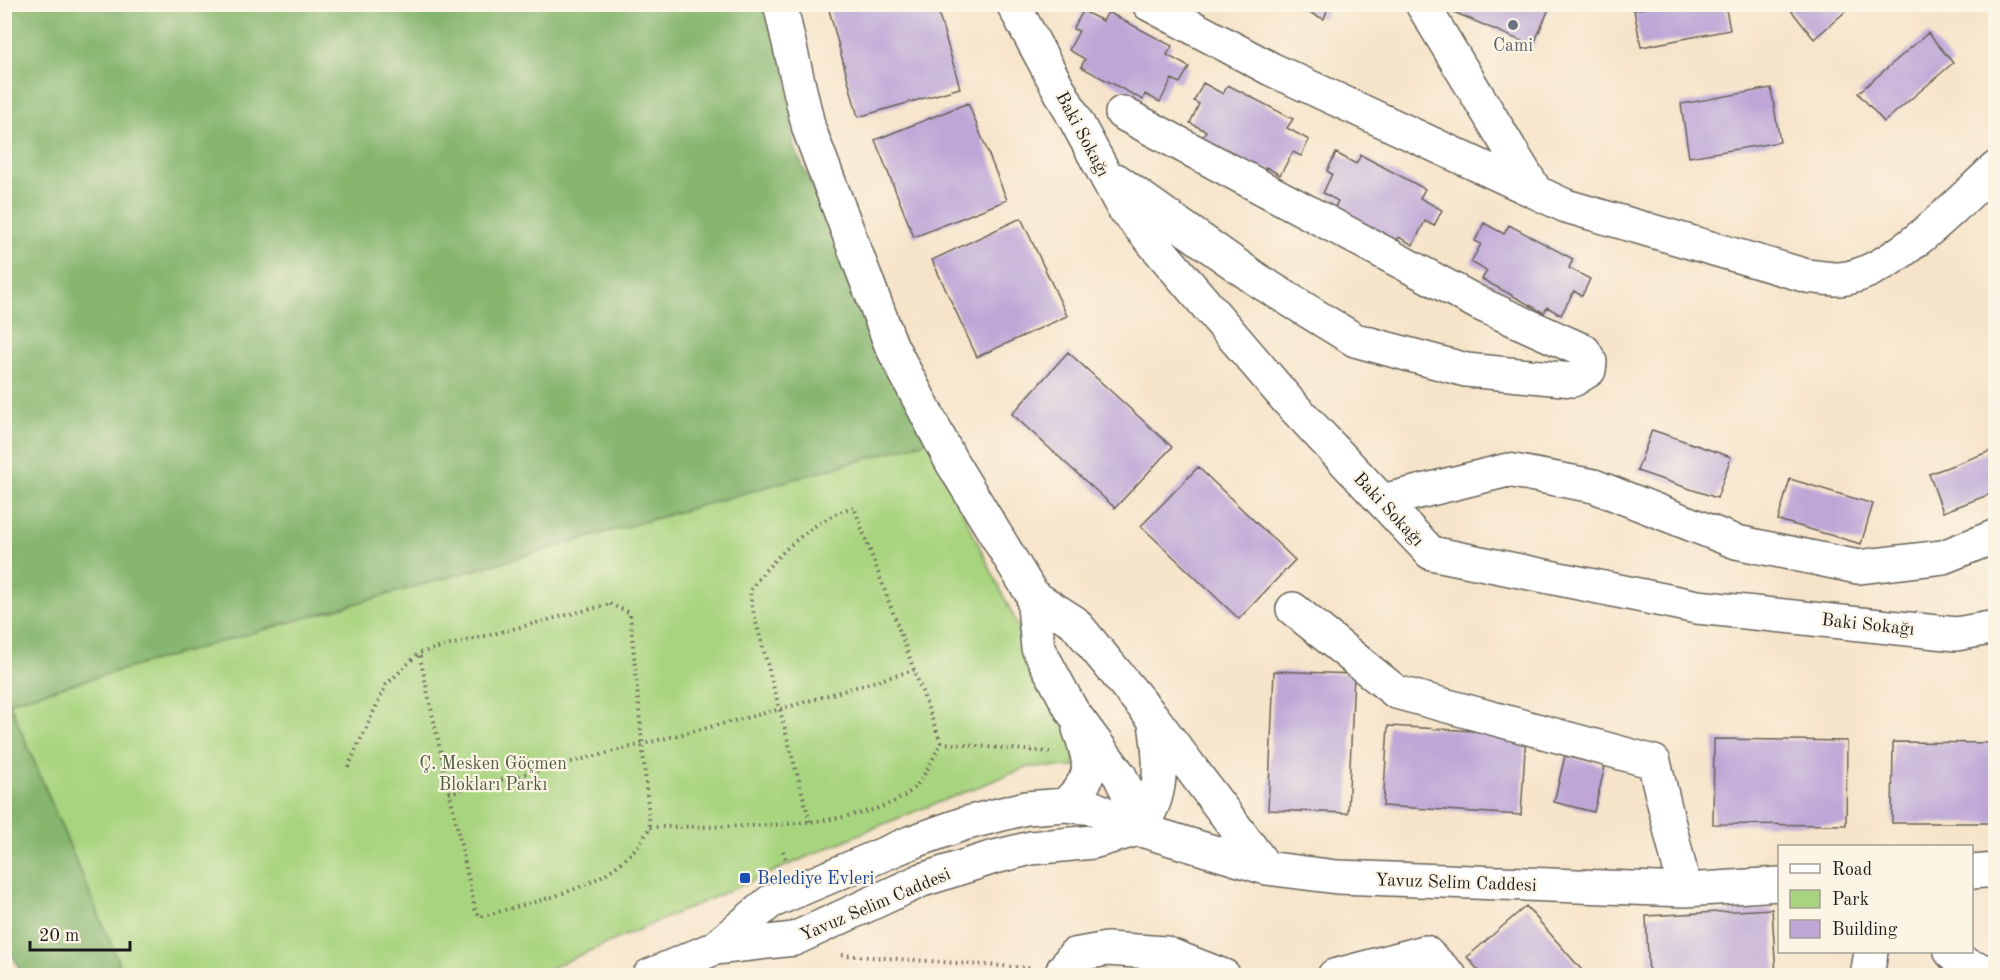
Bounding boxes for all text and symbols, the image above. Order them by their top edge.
marker: Cami [1506,18,1520,32]
place label: Cami [1493,37,1533,55]
street label: Baki Sokağı [1052,89,1112,180]
street label: Baki Sokağı [1350,469,1427,550]
street label: Baki Sokağı [1820,611,1915,639]
park label: Ç. Mesken Göçmen Blokları Parkı [419,755,567,794]
legend [1778,845,1973,953]
text: Road [1832,861,1872,879]
street label: Yavuz Selim Caddesi [798,865,953,945]
place label: Belediye Evleri [757,870,875,888]
marker: Belediye Evleri [738,871,752,885]
street label: Yavuz Selim Caddesi [1375,871,1537,895]
text: Park [1832,891,1869,909]
scale bar [30,914,130,952]
text: Building [1832,921,1898,939]
text: 20 m [39,927,79,945]

